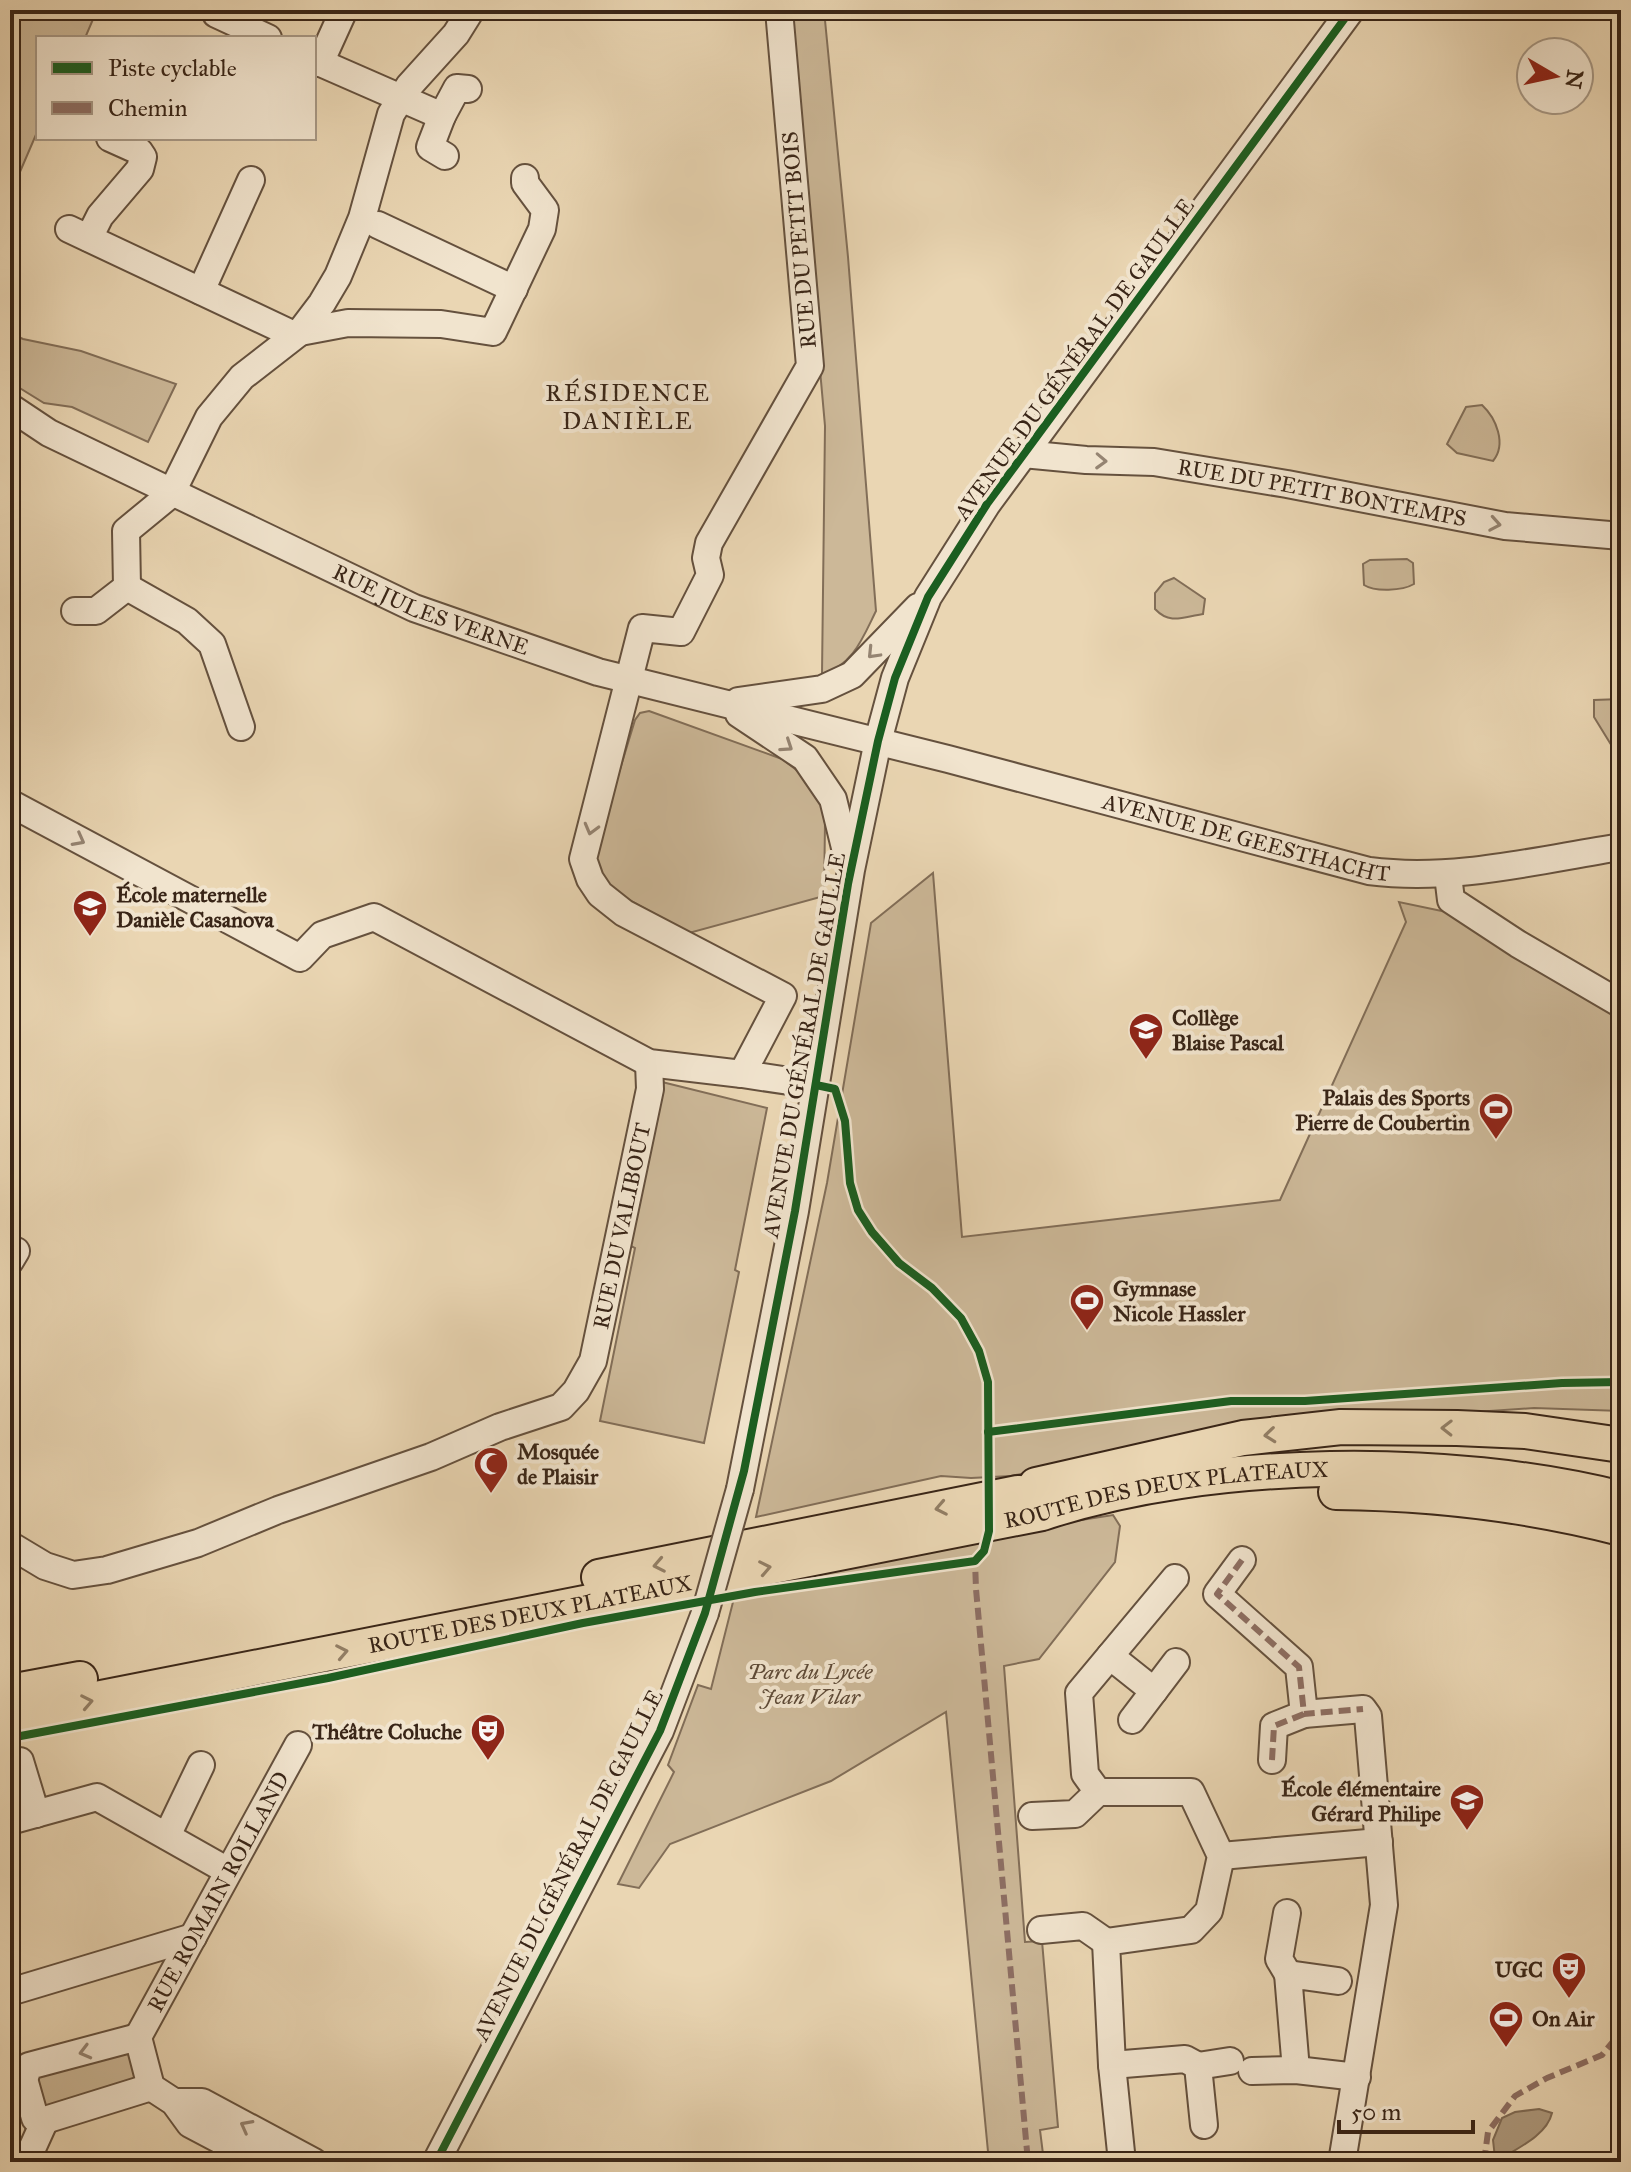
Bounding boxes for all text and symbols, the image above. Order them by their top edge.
legend [36,36,316,140]
north arrow [1515,36,1595,116]
text: Piste cyclable [108,53,237,83]
text: N [1559,68,1589,91]
text: Chemin [108,93,187,123]
street label: RUE DU PETIT BOIS [776,130,822,350]
street label: AVENUE DU GÉNÉRAL DE GAULLE [948,193,1200,526]
district label: RÉSIDENCE DANIÈLE [545,378,711,436]
one-way arrow [1095,452,1108,469]
street label: RUE DU PETIT BONTEMPS [1176,453,1469,532]
one-way arrow [1489,515,1502,532]
street label: RUE JULES VERNE [329,558,533,661]
one-way arrow [868,644,883,658]
one-way arrow [779,736,793,751]
street label: AVENUE DE GEESTHACHT [1099,787,1392,887]
one-way arrow [584,821,600,835]
one-way arrow [70,831,85,846]
street label: AVENUE DU GÉNÉRAL DE GAULLE [757,850,851,1241]
place label: École maternelle Danièle Casanova [116,881,275,933]
school or university icon: École maternelle Danièle Casanova [71,888,109,938]
place label: Collège Blaise Pascal [1172,1004,1285,1056]
school or university icon: Collège Blaise Pascal [1127,1011,1165,1061]
place label: Palais des Sports Pierre de Coubertin [1295,1084,1470,1136]
sports icon: Palais des Sports Pierre de Coubertin [1477,1091,1515,1141]
street label: RUE DU VALIBOUT [587,1120,656,1331]
place label: Gymnase Nicole Hassler [1113,1275,1246,1327]
sports icon: Gymnase Nicole Hassler [1068,1282,1106,1332]
one-way arrow [1440,1419,1453,1437]
one-way arrow [1263,1426,1276,1443]
place label: Mosquée de Plaisir [517,1438,599,1490]
mosque icon: Mosquée de Plaisir [472,1445,510,1495]
street label: ROUTE DES DEUX PLATEAUX [1002,1455,1329,1534]
one-way arrow [934,1499,948,1516]
one-way arrow [652,1556,666,1573]
one-way arrow [758,1560,772,1577]
street label: ROUTE DES DEUX PLATEAUX [366,1569,694,1659]
one-way arrow [335,1645,349,1662]
park label: Parc du Lycée Jean Vilar [748,1658,873,1710]
street label: AVENUE DU GÉNÉRAL DE GAULLE [467,1685,669,2046]
one-way arrow [80,1694,93,1711]
theatre icon: Théâtre Coluche [469,1712,507,1762]
place label: Théâtre Coluche [311,1718,462,1745]
street label: RUE ROMAIN ROLLAND [141,1766,295,2016]
place label: École élémentaire Gérard Philipe [1281,1775,1441,1827]
school or university icon: École élémentaire Gérard Philipe [1448,1782,1486,1832]
theatre icon: UGC [1550,1950,1588,2000]
place label: UGC [1495,1956,1543,1983]
sports icon: On Air [1487,1999,1525,2049]
place label: On Air [1532,2005,1595,2032]
one-way arrow [79,2042,93,2059]
scale bar [1339,2084,1473,2134]
text: 50 m [1351,2097,1401,2127]
one-way arrow [239,2120,254,2135]

